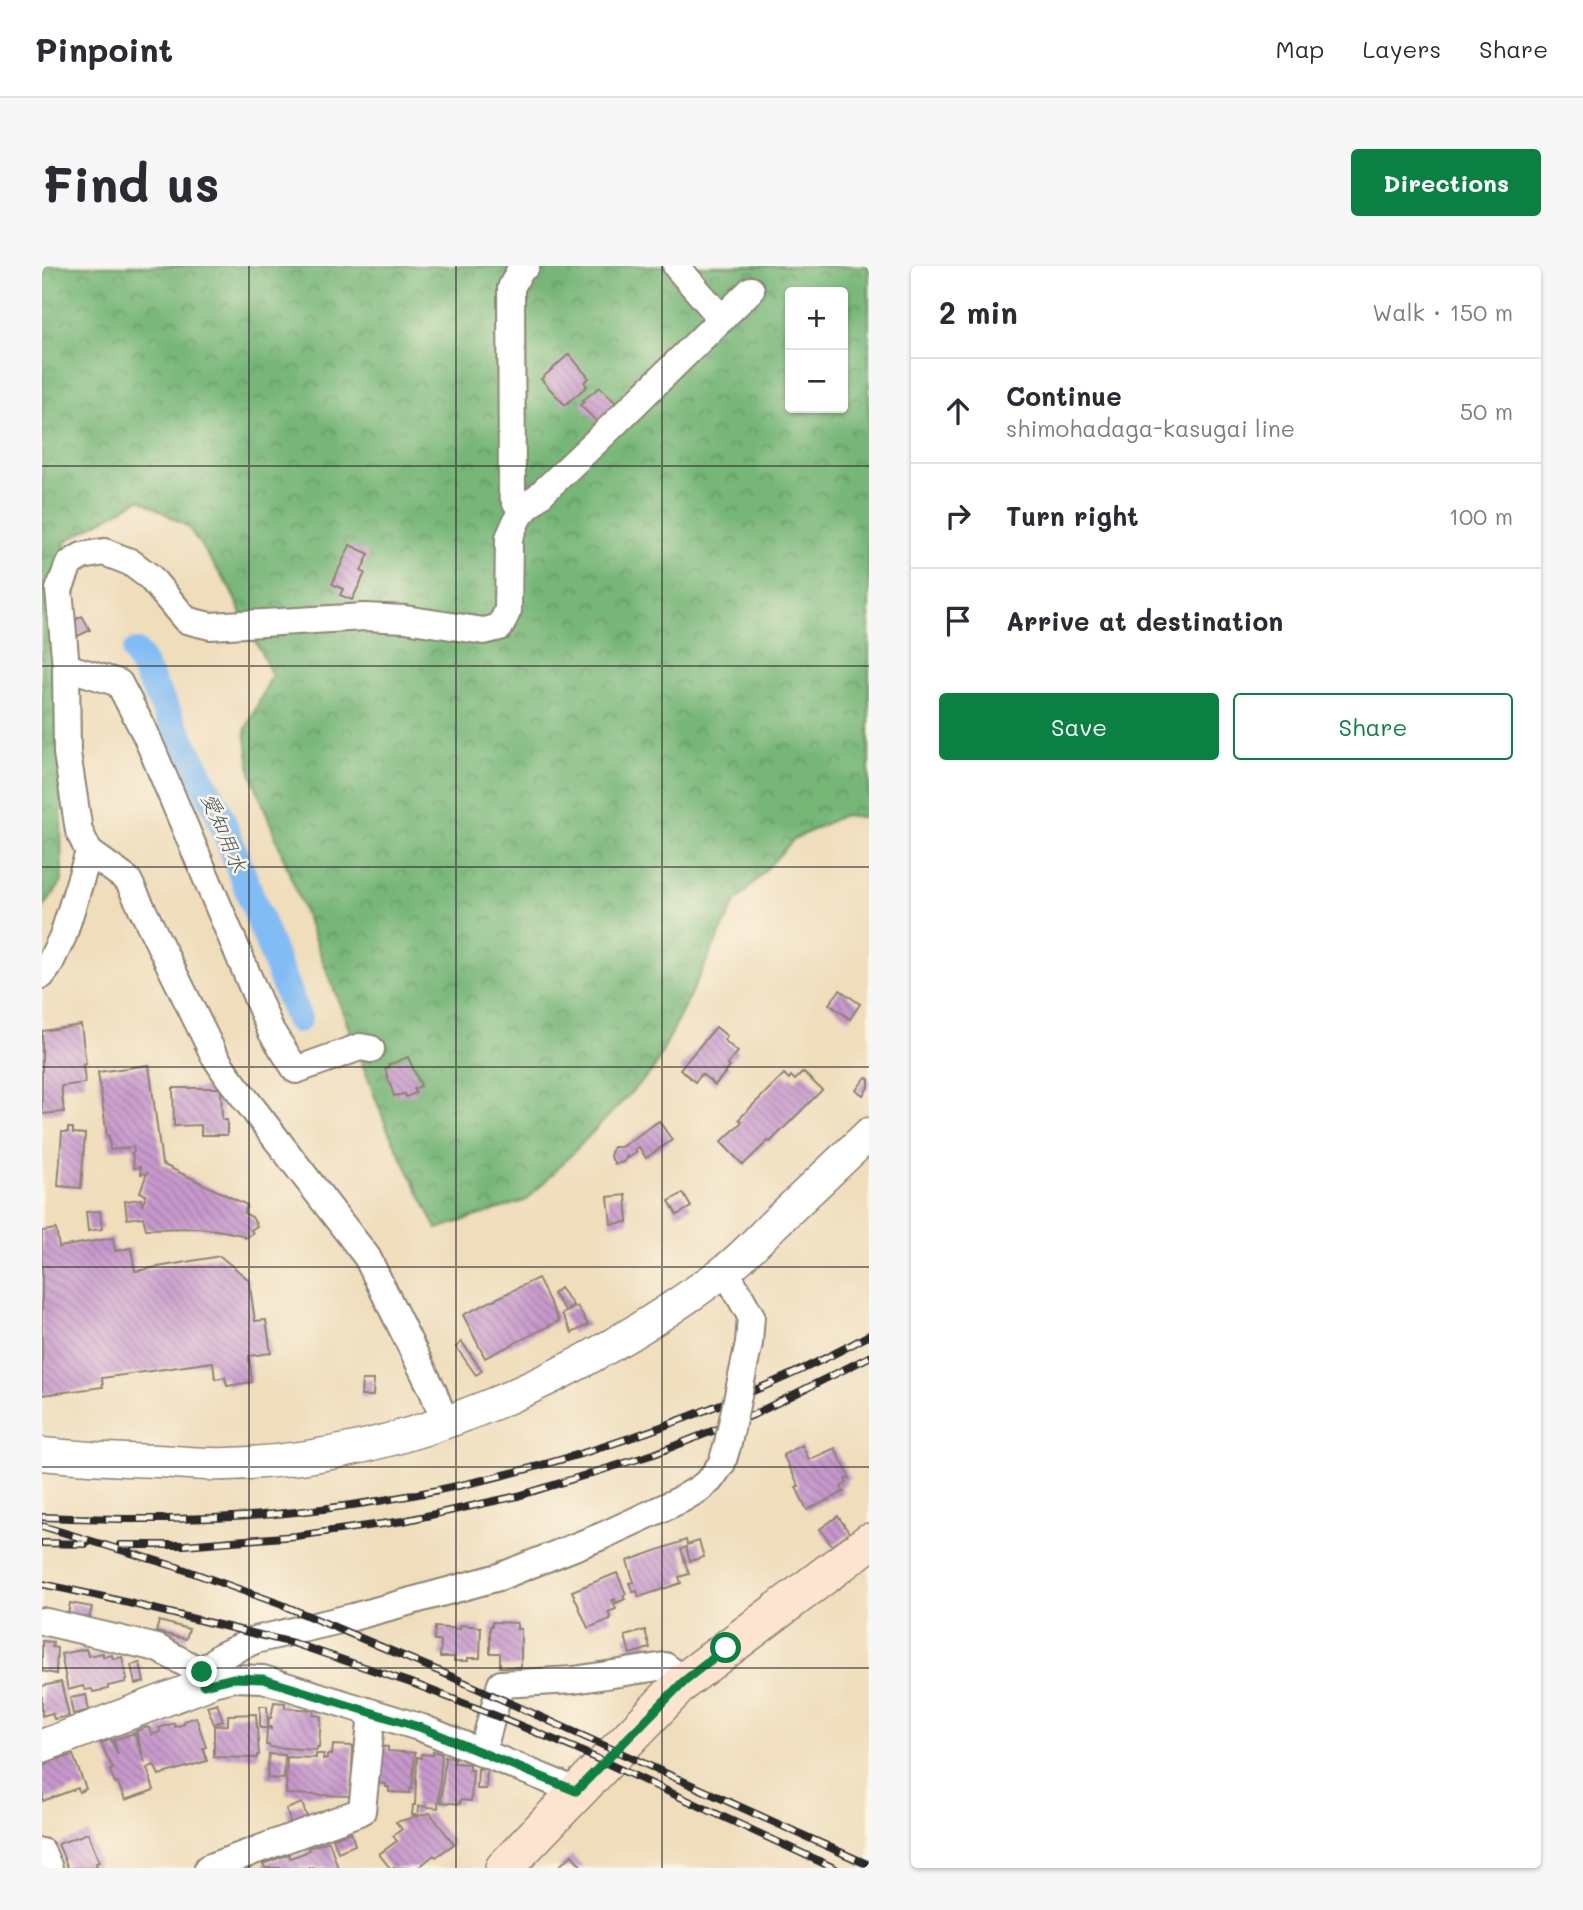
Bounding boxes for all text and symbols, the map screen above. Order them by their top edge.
text: Pinpoint [35,27,173,70]
text: Map [1276,33,1324,64]
text: Layers [1362,33,1441,64]
text: Share [1479,33,1548,64]
button: Directions [1351,149,1541,216]
text: Find us [42,151,220,214]
map controls [785,287,848,413]
button: + [785,287,848,350]
text: 2 min [939,292,1018,332]
text: Walk · 150 m [1372,297,1513,327]
button: − [785,350,848,413]
text: Continue [1006,379,1122,413]
icon: ahead [939,392,977,430]
text: 50 m [1460,396,1513,426]
text: shimohadaga-kasugai line [1006,413,1295,443]
icon: right [939,497,977,535]
text: Turn right [1006,499,1139,533]
text: 100 m [1449,501,1513,531]
icon: arrive [939,602,977,640]
text: Arrive at destination [1006,604,1283,638]
button: Save [939,693,1219,760]
button: Share [1233,693,1513,760]
water label: 愛知用水 [196,788,254,876]
route start [710,1632,741,1663]
route end [186,1656,217,1687]

